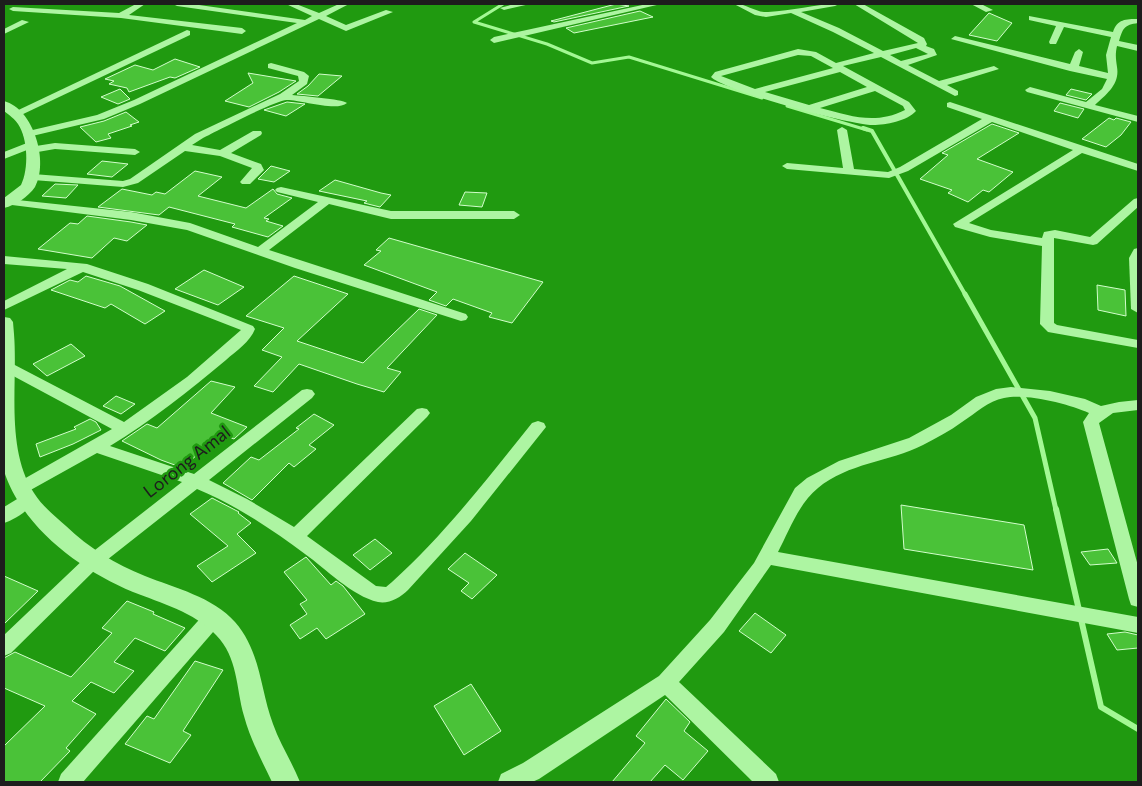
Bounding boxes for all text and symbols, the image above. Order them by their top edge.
street label: Lorong Amal [139,420,234,502]

